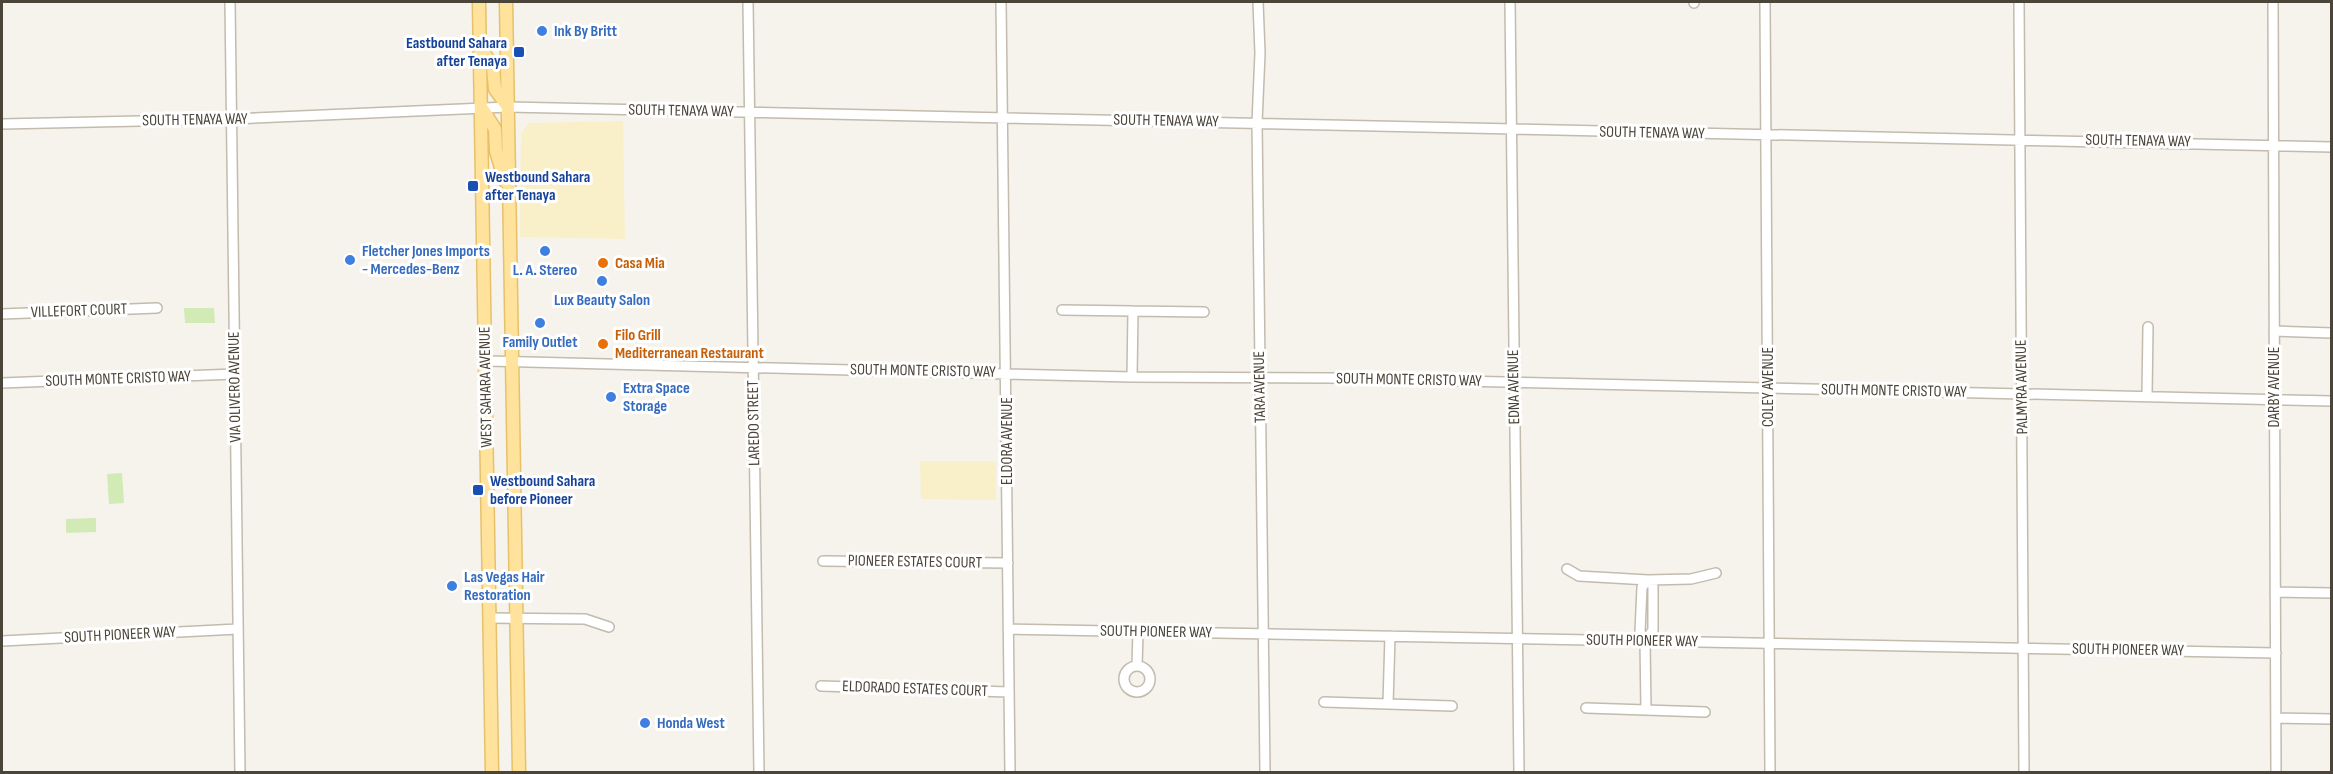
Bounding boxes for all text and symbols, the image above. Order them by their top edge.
place label: Ink By Britt [554,22,617,41]
marker: Ink By Britt [535,24,549,38]
place label: Eastbound Sahara after Tenaya [406,34,507,71]
marker: Eastbound Sahara after Tenaya [512,45,526,59]
street label: SOUTH TENAYA WAY [628,101,734,121]
street label: SOUTH TENAYA WAY [142,110,248,130]
street label: SOUTH TENAYA WAY [1113,111,1219,131]
street label: SOUTH TENAYA WAY [1599,123,1705,143]
street label: SOUTH TENAYA WAY [2085,131,2191,151]
place label: Westbound Sahara after Tenaya [485,168,590,205]
marker: Westbound Sahara after Tenaya [466,179,480,193]
place label: Fletcher Jones Imports - Mercedes-Benz [362,242,490,279]
marker: L. A. Stereo [538,244,552,258]
marker: Fletcher Jones Imports - Mercedes-Benz [343,253,357,267]
place label: Casa Mia [615,254,665,273]
marker: Casa Mia [596,256,610,270]
place label: L. A. Stereo [513,261,577,280]
marker: Lux Beauty Salon [595,274,609,288]
place label: Lux Beauty Salon [554,291,650,310]
street label: VILLEFORT COURT [31,300,128,322]
marker: Family Outlet [533,316,547,330]
street label: WEST SAHARA AVENUE [475,326,497,448]
place label: Filo Grill Mediterranean Restaurant [615,326,764,363]
street label: VIA OLIVERO AVENUE [225,331,245,443]
place label: Family Outlet [503,333,577,352]
marker: Filo Grill Mediterranean Restaurant [596,337,610,351]
street label: PALMYRA AVENUE [2012,339,2032,435]
street label: COLEY AVENUE [1759,347,1778,427]
street label: DARBY AVENUE [2265,347,2284,427]
street label: EDNA AVENUE [1504,349,1524,425]
street label: TARA AVENUE [1250,351,1270,423]
street label: SOUTH MONTE CRISTO WAY [850,360,996,382]
street label: SOUTH MONTE CRISTO WAY [45,367,191,391]
street label: SOUTH MONTE CRISTO WAY [1336,369,1482,391]
place label: Extra Space Storage [623,379,690,416]
street label: LAREDO STREET [744,380,764,466]
street label: SOUTH MONTE CRISTO WAY [1821,380,1967,402]
marker: Extra Space Storage [604,390,618,404]
street label: ELDORA AVENUE [998,397,1017,485]
place label: Westbound Sahara before Pioneer [490,472,595,509]
marker: Westbound Sahara before Pioneer [471,483,485,497]
street label: PIONEER ESTATES COURT [848,551,983,573]
place label: Las Vegas Hair Restoration [464,568,545,605]
marker: Las Vegas Hair Restoration [445,579,459,593]
street label: SOUTH PIONEER WAY [1100,622,1212,642]
street label: SOUTH PIONEER WAY [64,623,177,647]
street label: SOUTH PIONEER WAY [1586,631,1698,651]
street label: SOUTH PIONEER WAY [2072,640,2184,660]
street label: ELDORADO ESTATES COURT [842,677,989,701]
place label: Honda West [657,714,725,733]
marker: Honda West [638,716,652,730]

